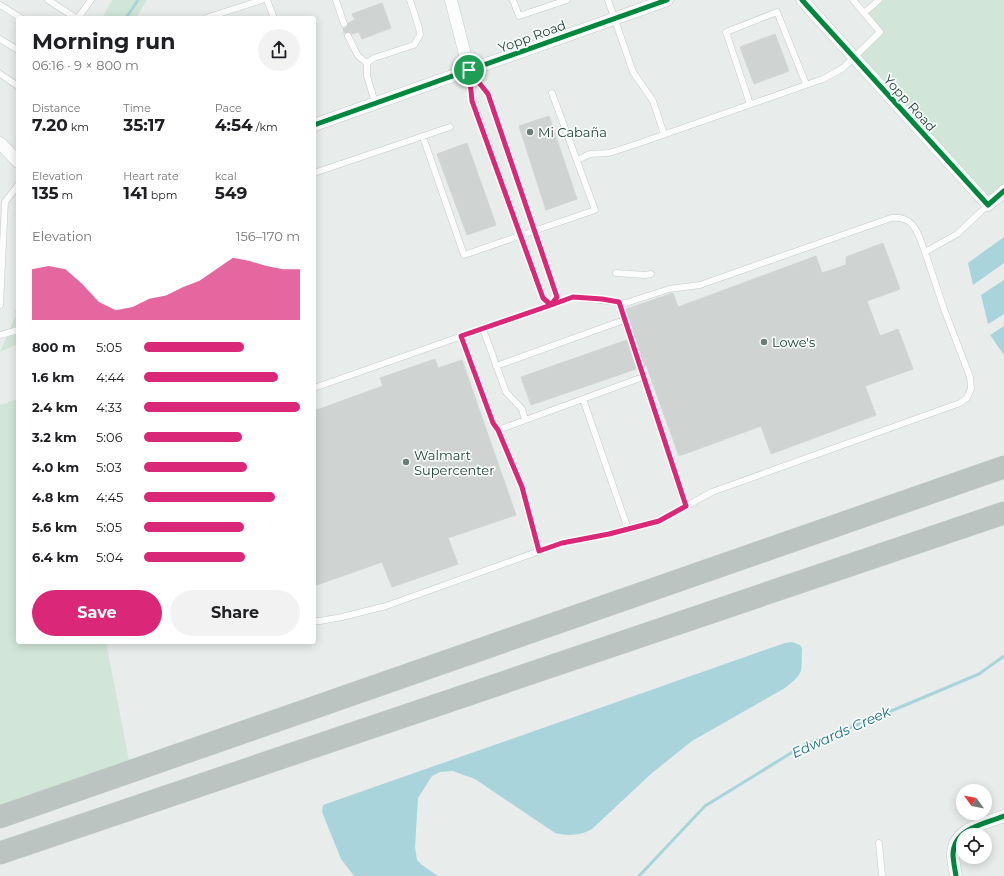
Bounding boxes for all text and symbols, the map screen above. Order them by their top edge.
street label: Yopp Road [496,16,568,56]
text: Morning run [32,28,175,55]
button: share [258,29,300,71]
pin [452,53,486,87]
text: 06:16 · 9 × 800 m [32,57,139,73]
icon: arrive [458,59,480,81]
street label: Yopp Road [880,71,940,135]
text: Distance [32,101,80,115]
text: Time [123,101,151,115]
text: Pace [215,101,242,115]
text: 7.20 [32,115,68,135]
text: 35:17 [123,115,165,135]
text: 4:54 [215,115,253,135]
text: km [68,120,89,134]
text: /km [253,120,278,134]
place label: Mi Cabaña [538,124,607,140]
marker: Mi Cabaña [525,127,535,137]
text: Elevation [32,169,83,183]
text: Heart rate [123,169,179,183]
text: kcal [215,169,237,183]
text: 135 [32,183,59,203]
text: 141 [123,183,148,203]
text: 549 [215,183,247,203]
text: m [59,188,73,202]
text: bpm [148,188,177,202]
text: Elevation [32,228,92,244]
text: 156–170 m [236,228,300,244]
place label: Lowe's [772,334,815,350]
marker: Lowe's [759,337,769,347]
text: 800 m [32,339,76,355]
text: 5:05 [96,339,122,355]
text: 1.6 km [32,369,74,385]
text: 4:44 [96,369,125,385]
text: 2.4 km [32,399,78,415]
text: 4:33 [96,399,122,415]
text: 3.2 km [32,429,77,445]
text: 5:06 [96,429,123,445]
place label: Walmart Supercenter [414,447,494,478]
marker: Walmart Supercenter [401,457,411,467]
text: 4.0 km [32,459,79,475]
text: 5:03 [96,459,122,475]
text: 4.8 km [32,489,79,505]
text: 4:45 [96,489,123,505]
text: 5.6 km [32,519,77,535]
text: 5:05 [96,519,122,535]
text: 6.4 km [32,549,79,565]
text: 5:04 [96,549,123,565]
button: Save [32,590,162,636]
button: Share [170,590,300,636]
water label: Edwards Creek [789,702,894,762]
north arrow [956,784,992,820]
map controls [956,784,992,864]
button: locate [956,828,992,864]

